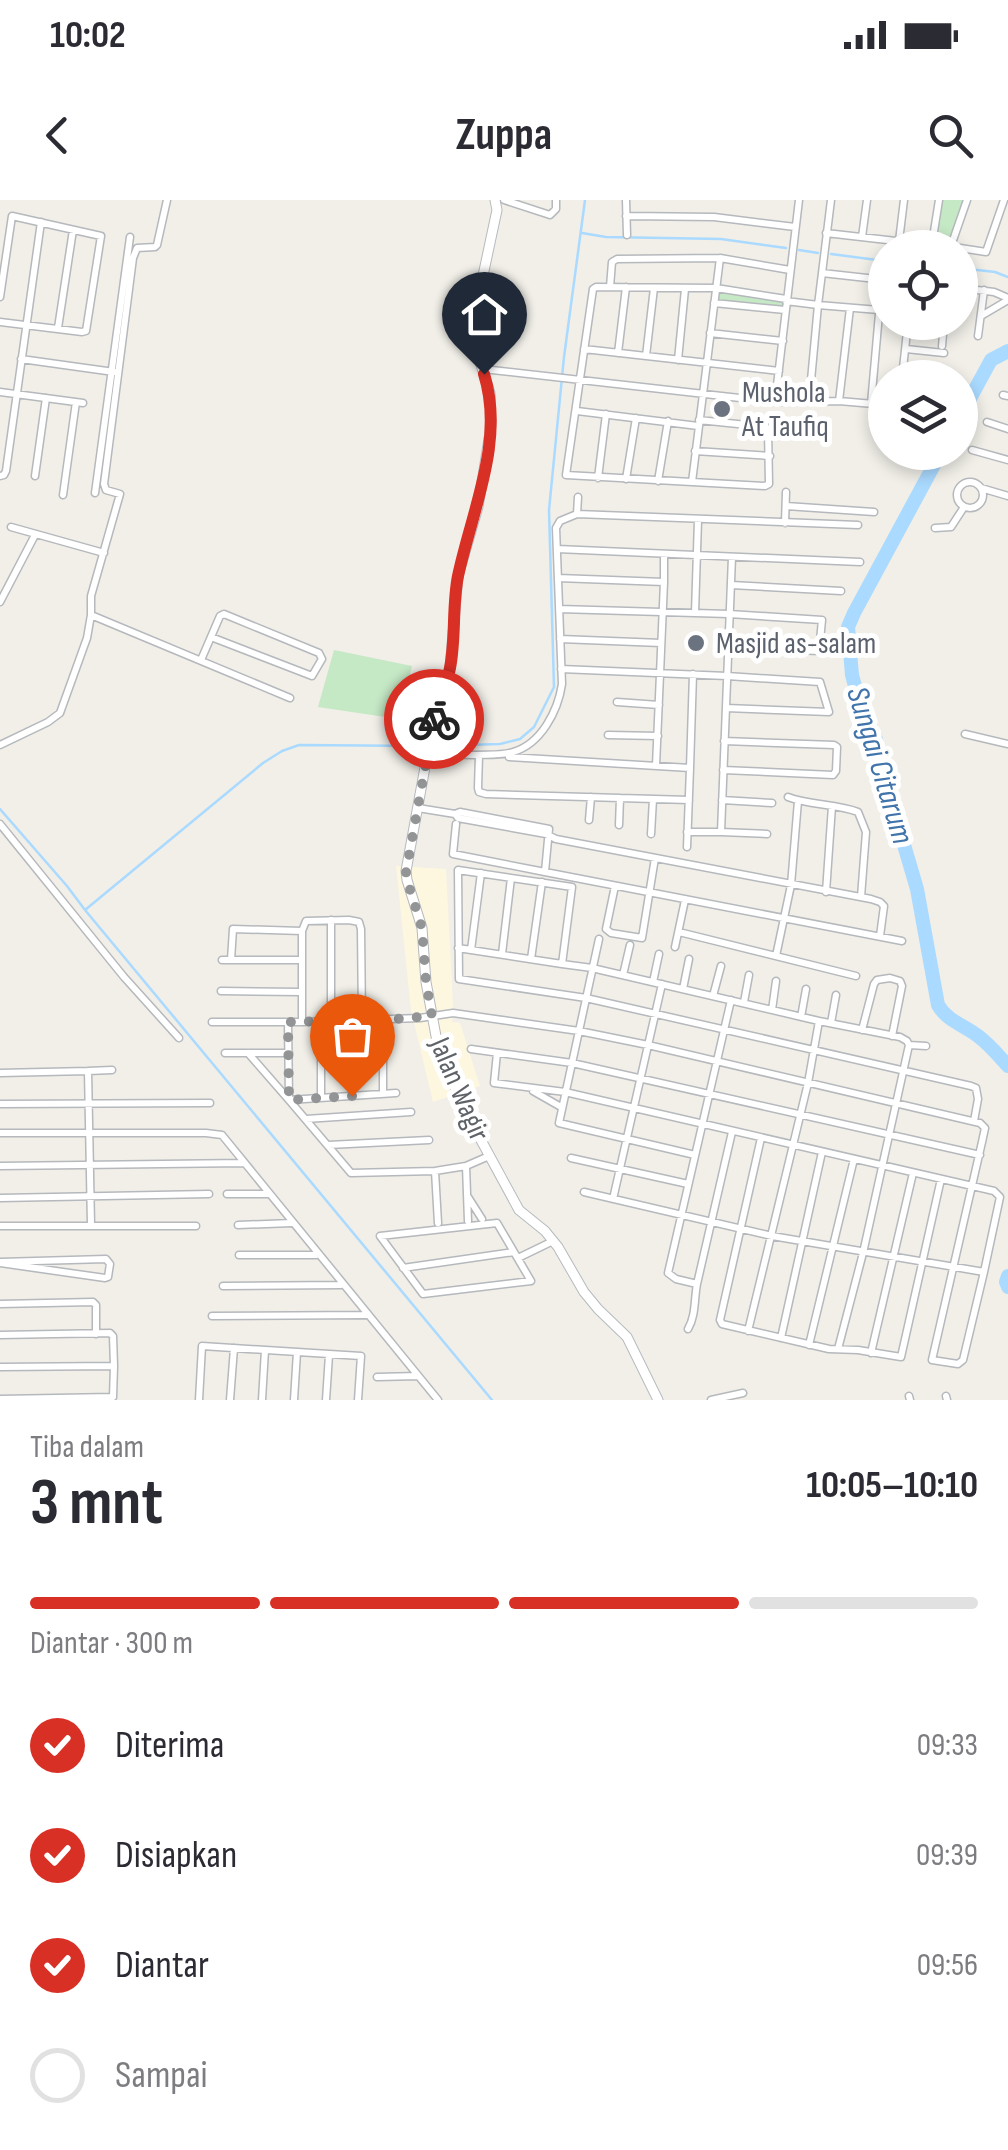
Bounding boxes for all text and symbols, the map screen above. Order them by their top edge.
text: 10:02 [50,13,126,58]
icon: back [30,108,85,163]
text: Zuppa [456,108,552,163]
icon: search [923,108,978,163]
map controls [868,230,978,470]
button: locate [868,230,978,340]
pin [442,272,527,375]
icon: home [457,287,512,342]
button: layers [868,360,978,470]
place label: Mushola At Taufiq [741,375,829,445]
marker: Mushola At Taufiq [711,398,733,420]
place label: Masjid as-salam [716,626,876,662]
marker: Masjid as-salam [685,632,707,654]
courier [384,669,484,769]
water label: Sungai Citarum [837,682,922,849]
icon: bike [407,692,462,747]
pin [310,994,395,1097]
icon: bag [325,1009,380,1064]
street label: Jalan Wagir [421,1031,497,1147]
text: Tiba dalam [30,1428,144,1467]
text: 10:05–10:10 [806,1463,978,1508]
text: 3 mnt [30,1465,163,1543]
text: Diantar · 300 m [30,1624,193,1663]
icon: check [30,1718,85,1773]
text: Diterima [115,1723,224,1768]
text: 09:33 [917,1726,978,1765]
icon: check [30,1828,85,1883]
text: Disiapkan [115,1833,237,1878]
text: 09:39 [916,1836,978,1875]
icon: check [30,1938,85,1993]
text: Diantar [115,1943,209,1988]
text: 09:56 [917,1946,978,1985]
text: Sampai [115,2053,208,2098]

